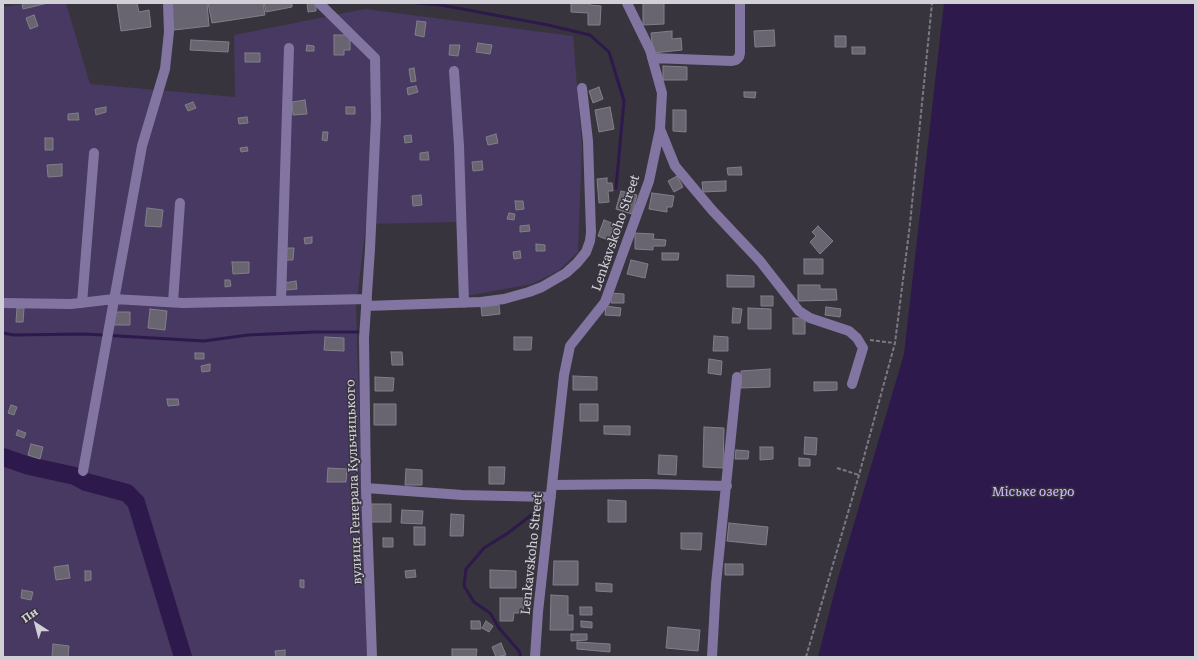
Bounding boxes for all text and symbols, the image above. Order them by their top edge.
street label: Lenkavskoho Street [589,173,643,293]
street label: вулиця Генерала Кульчицького [343,379,365,585]
water label: Міське озеро [991,484,1075,500]
street label: Lenkavskoho Street [518,492,546,616]
text: Пн [17,603,41,626]
north arrow [16,604,56,644]

